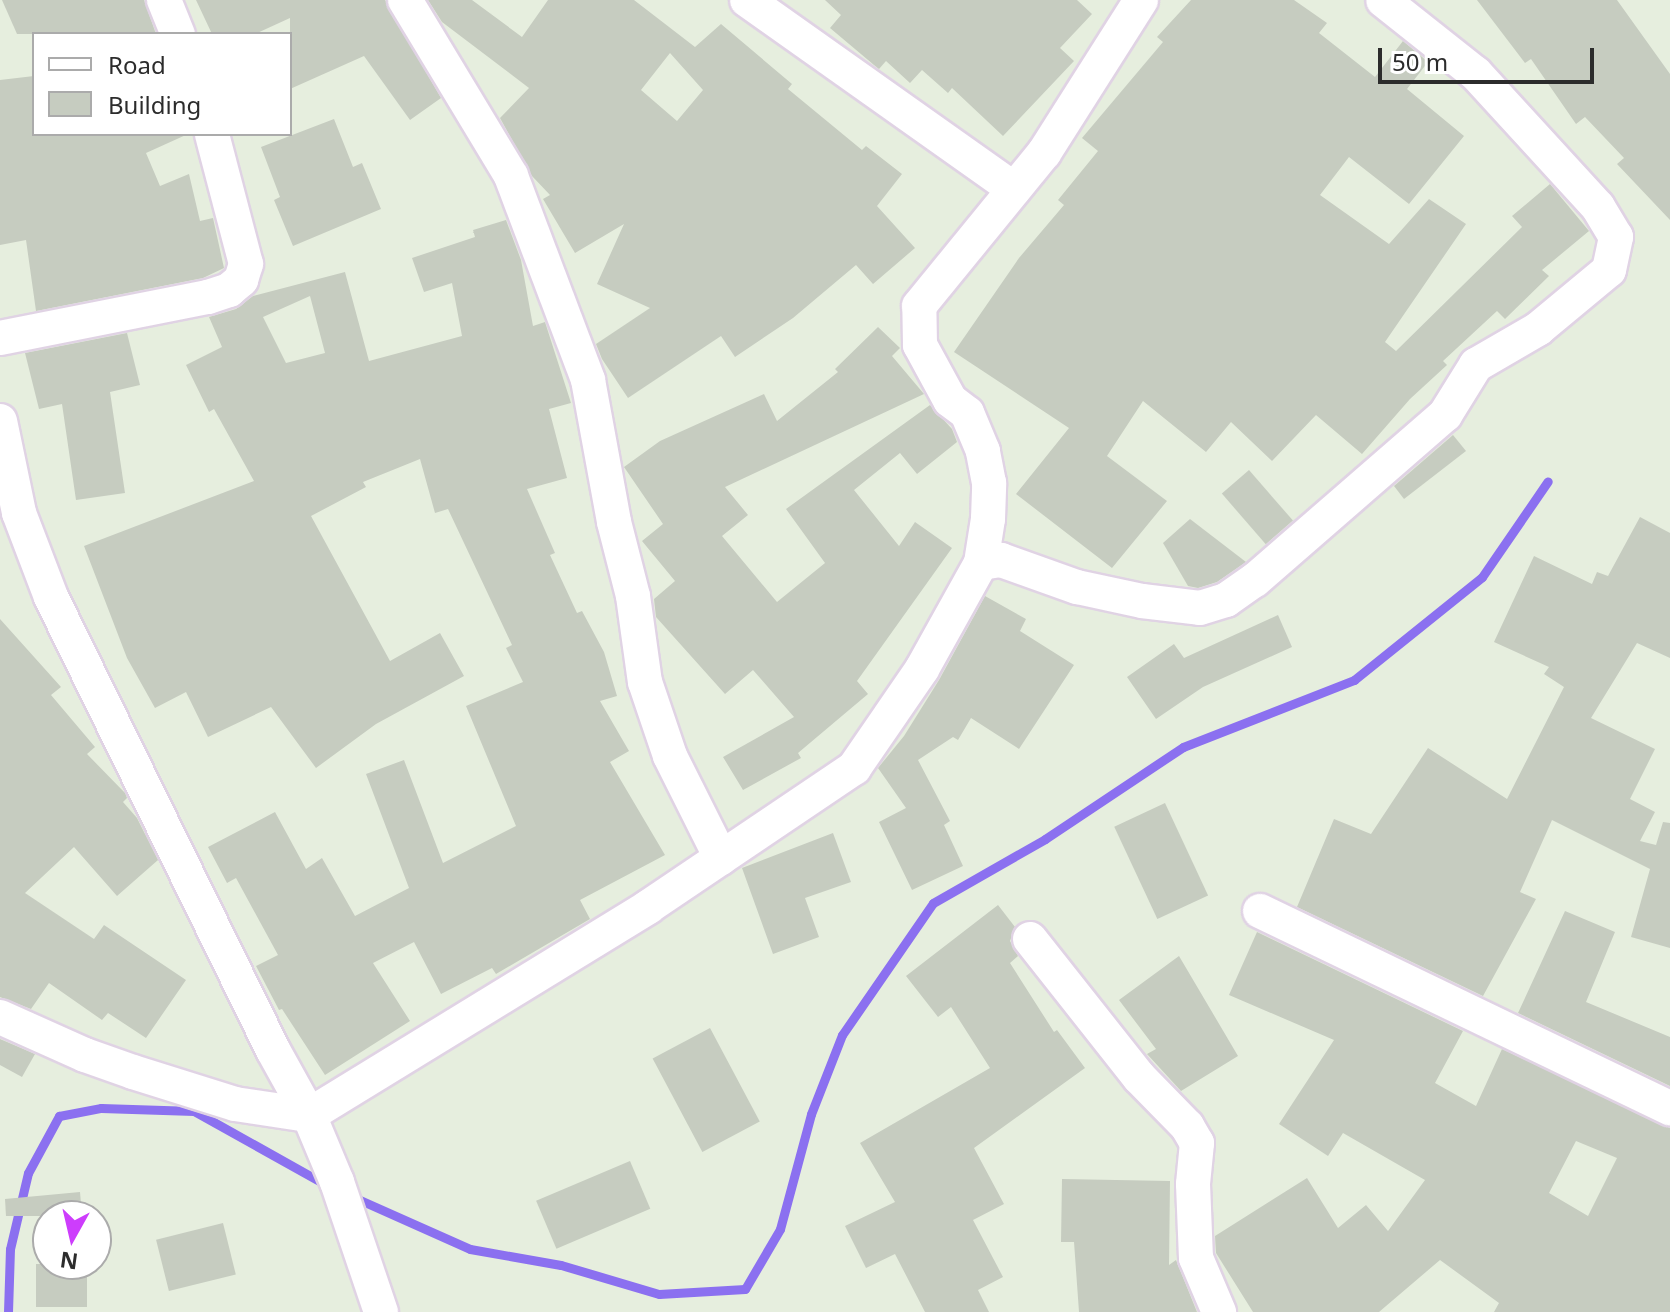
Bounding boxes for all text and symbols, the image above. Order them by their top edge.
legend [32,32,292,136]
scale bar [1382,32,1598,82]
text: 50 m [1392,45,1448,78]
text: Road [108,48,166,81]
text: Building [108,88,201,121]
north arrow [32,1200,112,1280]
text: N [58,1246,80,1278]

